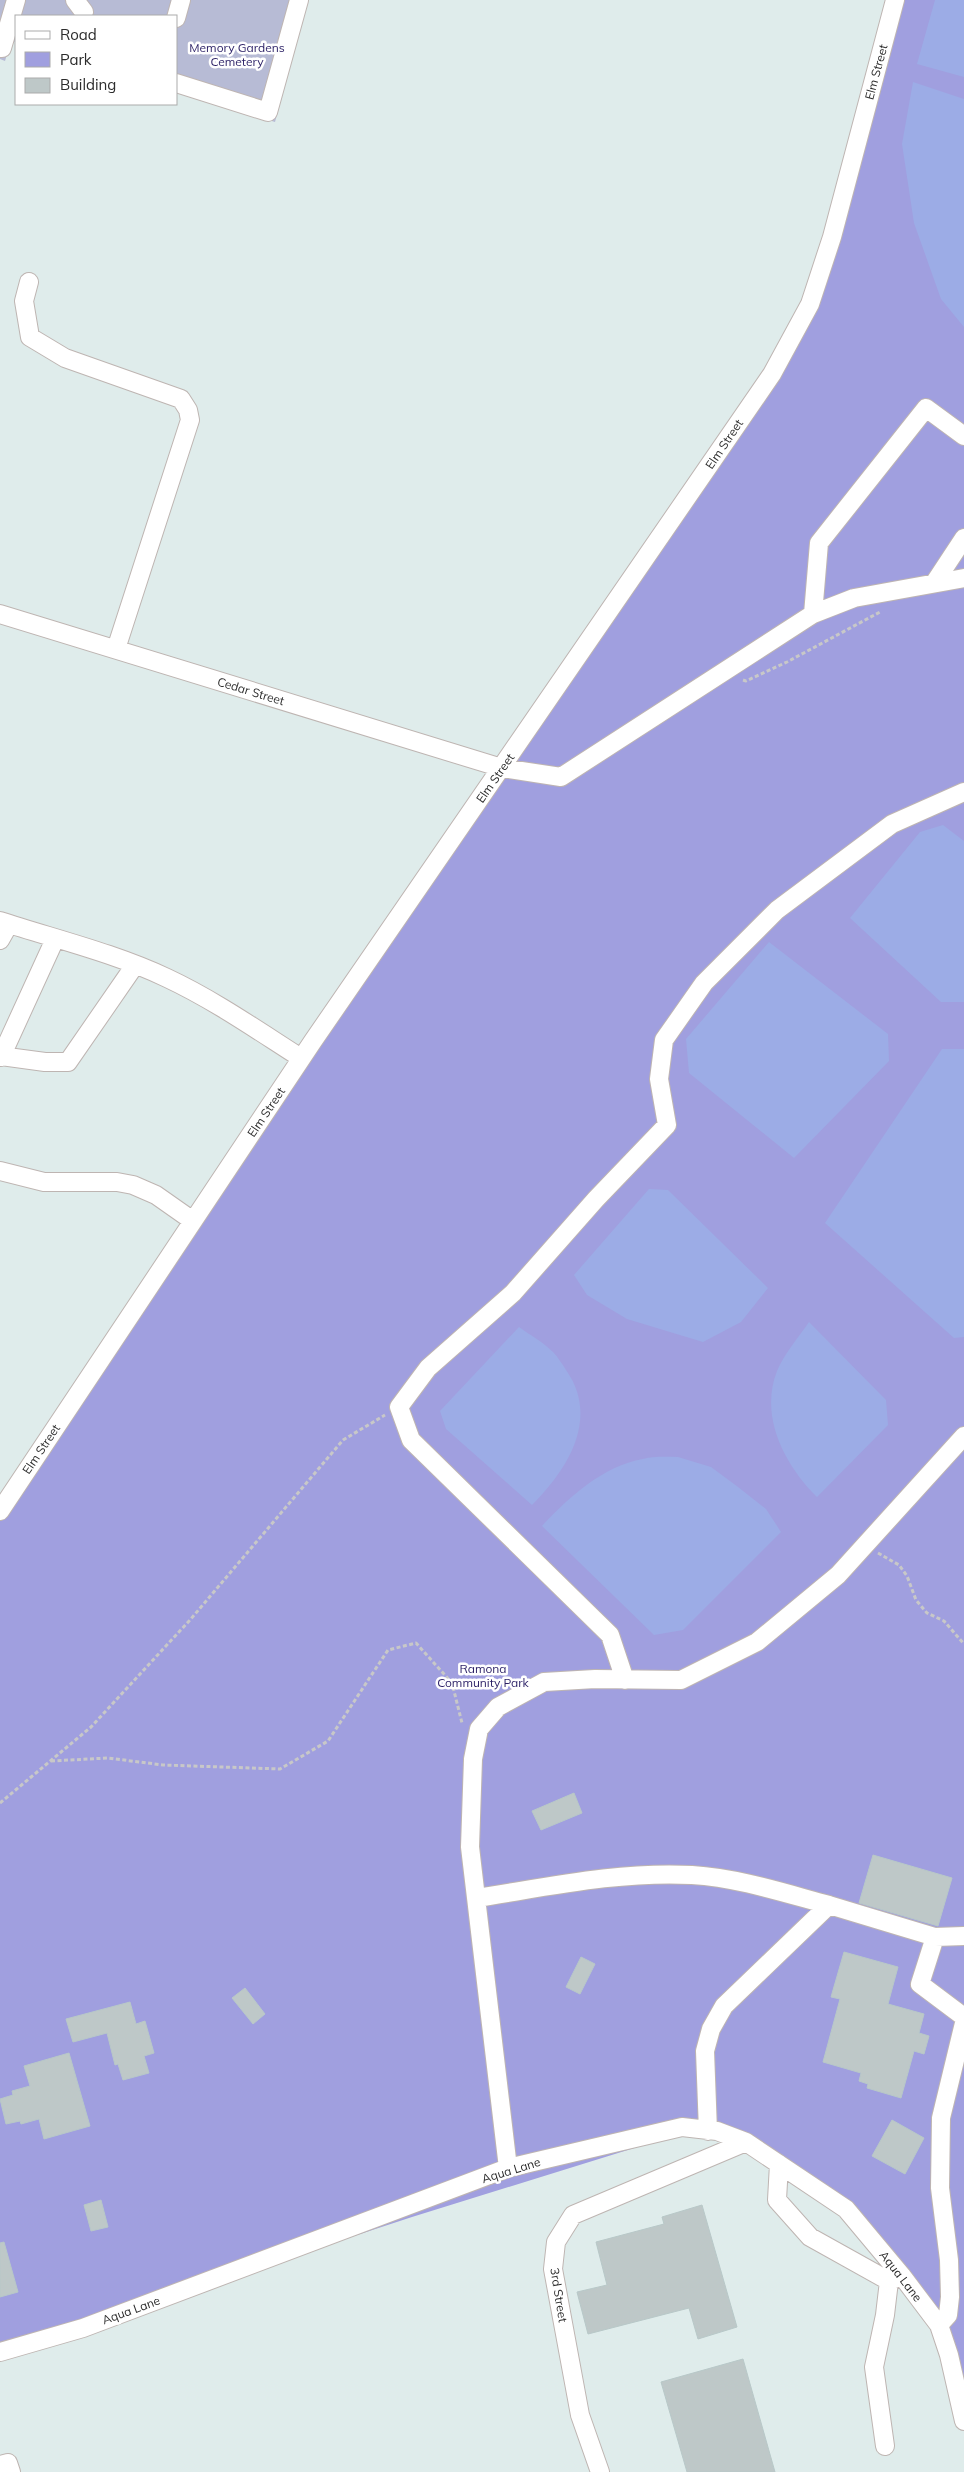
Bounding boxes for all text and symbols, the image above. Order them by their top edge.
legend [15,15,178,105]
text: Road [60,25,97,44]
park label: Memory Gardens Cemetery [189,40,285,69]
street label: Elm Street [861,43,891,101]
text: Park [60,50,92,69]
text: Building [60,75,116,94]
street label: Elm Street [702,416,746,472]
street label: Cedar Street [216,674,286,708]
street label: Elm Street [473,750,517,806]
street label: Elm Street [244,1084,288,1140]
street label: Elm Street [19,1421,63,1477]
park label: Ramona Community Park [437,1661,530,1690]
street label: Aqua Lane [480,2154,542,2186]
street label: Aqua Lane [876,2248,926,2304]
street label: 3rd Street [547,2267,571,2323]
street label: Aqua Lane [100,2293,162,2327]

